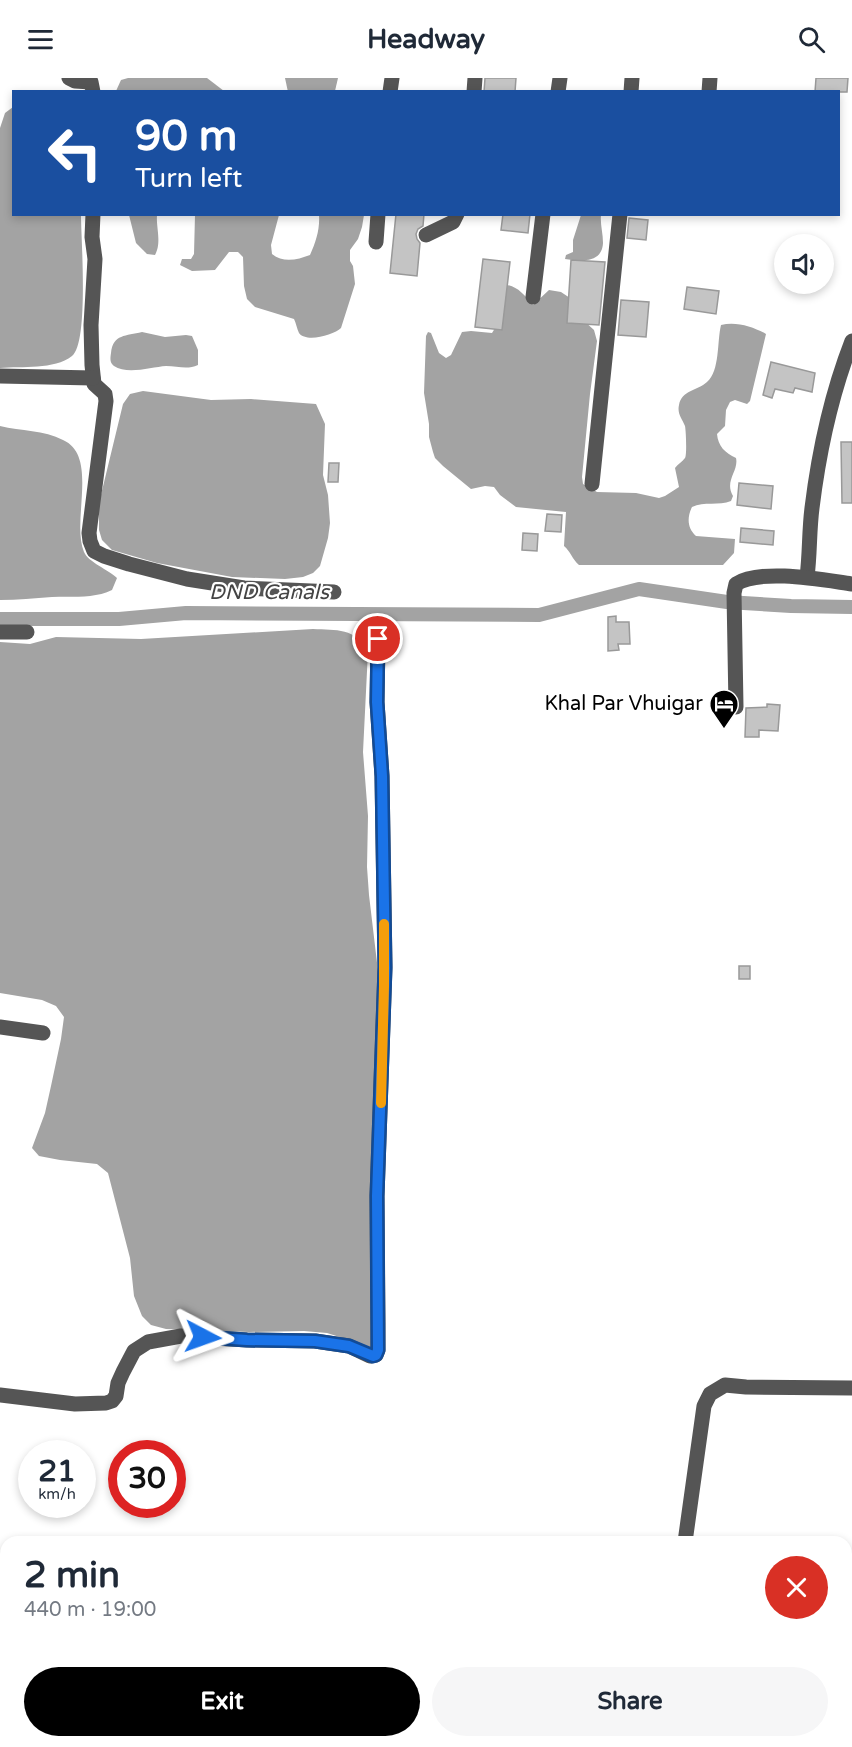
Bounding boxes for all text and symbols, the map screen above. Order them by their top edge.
icon: menu [24,23,57,56]
text: Headway [367,23,485,56]
icon: search [795,23,828,56]
text: 90 m [135,111,237,162]
icon: left [36,114,114,192]
text: Turn left [135,162,242,195]
map controls [774,234,834,294]
button: sound [774,234,834,294]
water label: DND Canals [209,580,331,605]
pin [352,613,403,664]
icon: arrive [361,622,394,655]
hotel icon: Khal Par Vhuigar [708,688,740,730]
place label: Khal Par Vhuigar [544,692,703,716]
position arrow [171,1305,235,1369]
speed limit sign: 30 [108,1440,186,1518]
text: 21 [38,1453,76,1490]
text: km/h [38,1485,76,1503]
text: 2 min [24,1554,120,1597]
button: close [765,1556,828,1619]
text: 440 m · 19:00 [24,1598,156,1622]
button: Exit [24,1667,420,1736]
button: Share [432,1667,828,1736]

